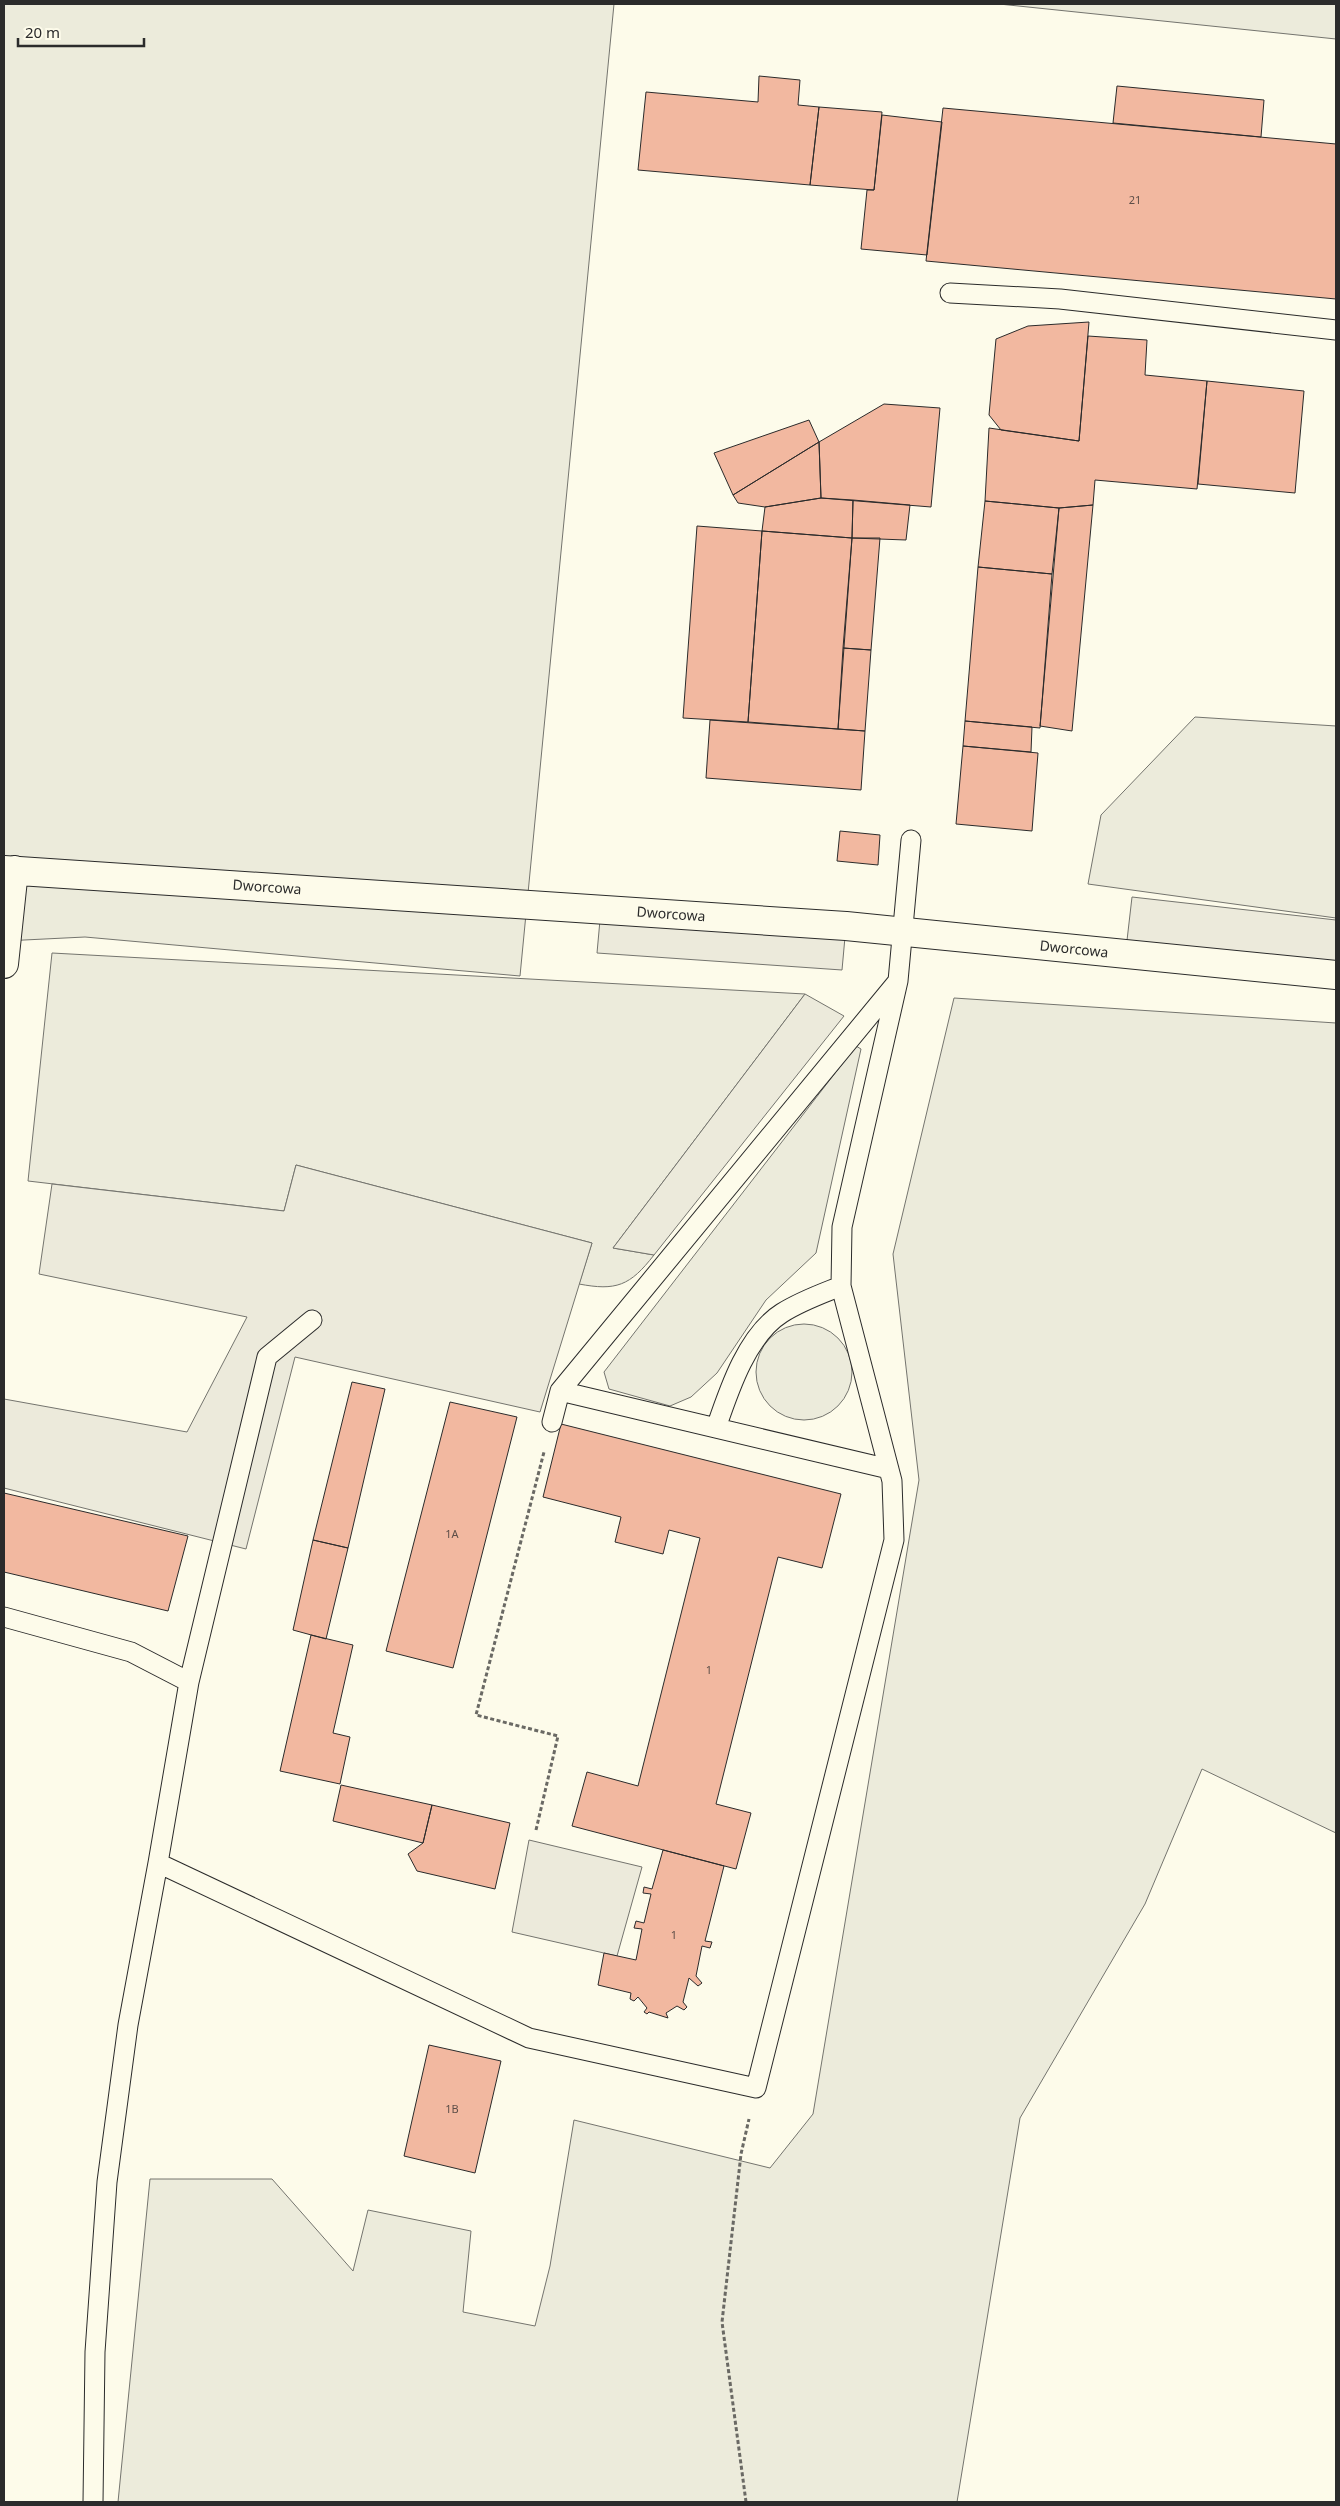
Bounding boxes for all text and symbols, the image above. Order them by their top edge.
scale bar [18,15,144,47]
text: 20 m [25,22,60,42]
house number: 21 [1129,192,1141,207]
street label: Dworcowa [232,875,302,898]
street label: Dworcowa [636,902,706,925]
street label: Dworcowa [1039,935,1109,962]
house number: 1A [445,1526,460,1541]
house number: 1 [706,1662,712,1677]
house number: 1 [671,1927,677,1942]
house number: 1B [445,2101,459,2116]

